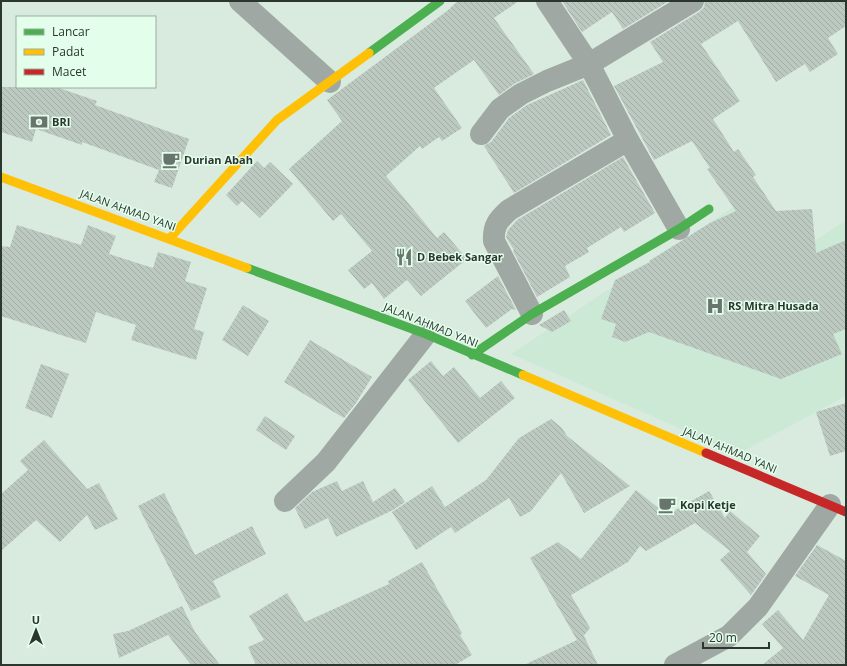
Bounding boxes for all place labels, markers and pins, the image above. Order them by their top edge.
bank icon: BRI [29,112,49,132]
place label: BRI [52,114,70,129]
cafe icon: Durian Abah [161,150,181,170]
place label: Durian Abah [184,152,253,167]
restaurant icon: D Bebek Sangar [394,247,414,267]
place label: D Bebek Sangar [417,249,503,264]
hospital icon: RS Mitra Husada [705,296,725,316]
place label: RS Mitra Husada [728,298,819,313]
cafe icon: Kopi Ketje [657,495,677,515]
place label: Kopi Ketje [680,497,736,512]

